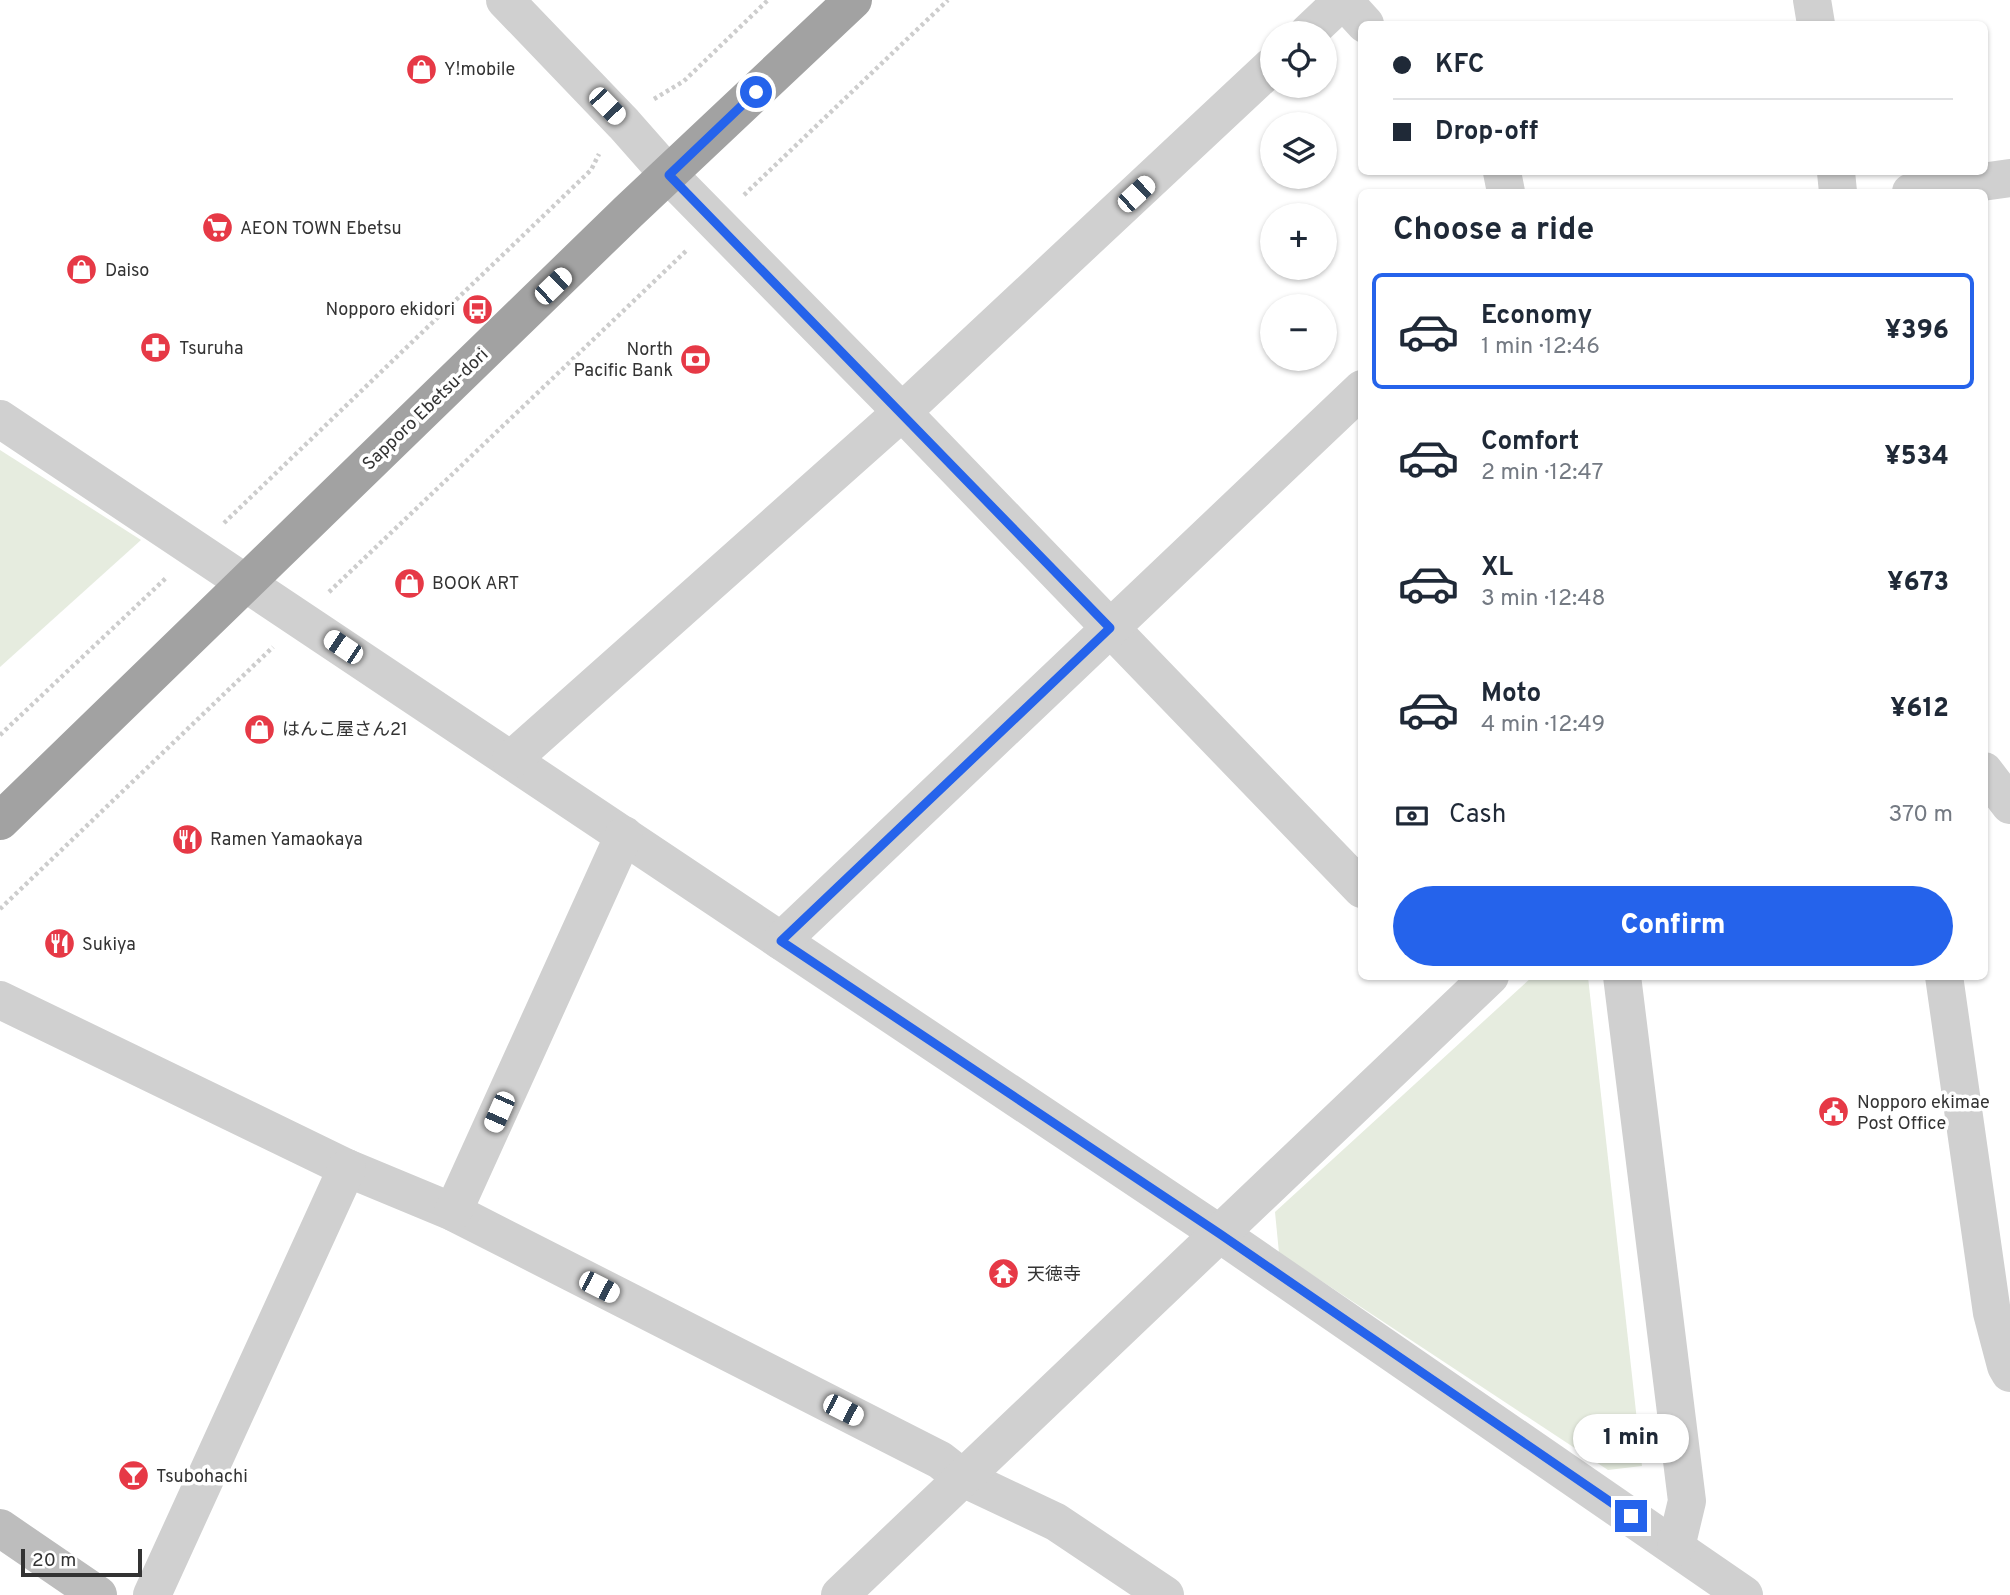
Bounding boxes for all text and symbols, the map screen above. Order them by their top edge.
map controls [1260,21,1337,371]
button: locate [1260,21,1337,98]
text: KFC [1435,49,1484,82]
shop icon: Y!mobile [404,52,438,86]
place label: Y!mobile [444,59,515,82]
route start [740,76,772,108]
car [585,84,630,128]
button: layers [1260,112,1337,189]
text: Drop-off [1435,116,1538,149]
car [1114,172,1159,216]
button: + [1260,203,1337,280]
supermarket icon: AEON TOWN Ebetsu [200,211,234,245]
text: Choose a ride [1393,211,1594,251]
place label: AEON TOWN Ebetsu [240,218,402,241]
shop icon: Daiso [65,253,99,287]
place label: Daiso [105,260,149,283]
car [531,264,576,308]
bus stop icon: Nopporo ekidori [461,292,495,326]
button: − [1260,294,1337,371]
place label: Nopporo ekidori [326,299,455,322]
icon: car [1397,300,1460,363]
text: Economy [1481,300,1592,333]
text: ¥396 [1885,315,1949,348]
pharmacy icon: Tsuruha [139,331,173,365]
text: 1 min · 12:46 [1481,333,1600,362]
place label: Tsuruha [179,338,243,361]
place label: North Pacific Bank [574,339,673,383]
bank icon: North Pacific Bank [679,342,713,376]
street label: Sapporo Ebetsu-dori [358,344,494,476]
icon: car [1397,426,1460,489]
text: Comfort [1481,426,1579,459]
text: ¥534 [1885,441,1949,474]
text: 2 min · 12:47 [1481,459,1603,488]
icon: car [1397,552,1460,615]
text: XL [1481,552,1513,585]
shop icon: BOOK ART [392,566,426,600]
text: ¥673 [1887,567,1949,600]
place label: BOOK ART [432,573,519,596]
text: 3 min · 12:48 [1481,585,1606,614]
car [320,627,367,667]
icon: car [1397,678,1460,741]
text: Moto [1481,678,1541,711]
text: ¥612 [1890,693,1949,726]
text: 4 min · 12:49 [1481,711,1605,740]
shop icon: はんこ屋さん21 [242,712,276,746]
place label: はんこ屋さん21 [282,719,408,742]
icon: cash [1393,797,1431,835]
text: Cash [1449,799,1506,832]
text: 370 m [1888,801,1953,830]
restaurant icon: Ramen Yamaokaya [170,822,204,856]
place label: Ramen Yamaokaya [210,829,363,852]
button: Confirm [1393,886,1953,966]
restaurant icon: Sukiya [42,927,76,961]
place label: Sukiya [82,934,136,957]
car [481,1089,518,1135]
place label: Nopporo ekimae Post Office [1857,1092,1990,1136]
public building icon: Nopporo ekimae Post Office [1817,1095,1851,1129]
temple icon: 天徳寺 [987,1257,1021,1291]
place label: 天徳寺 [1027,1264,1081,1287]
car [576,1268,623,1306]
car [820,1391,867,1429]
callout: 1 min [1573,1414,1689,1464]
text: 1 min [1603,1424,1659,1453]
bar icon: Tsubohachi [116,1459,150,1493]
place label: Tsubohachi [156,1466,248,1489]
route end [1615,1500,1647,1532]
scale bar [21,1546,142,1578]
text: 20 m [32,1549,76,1573]

